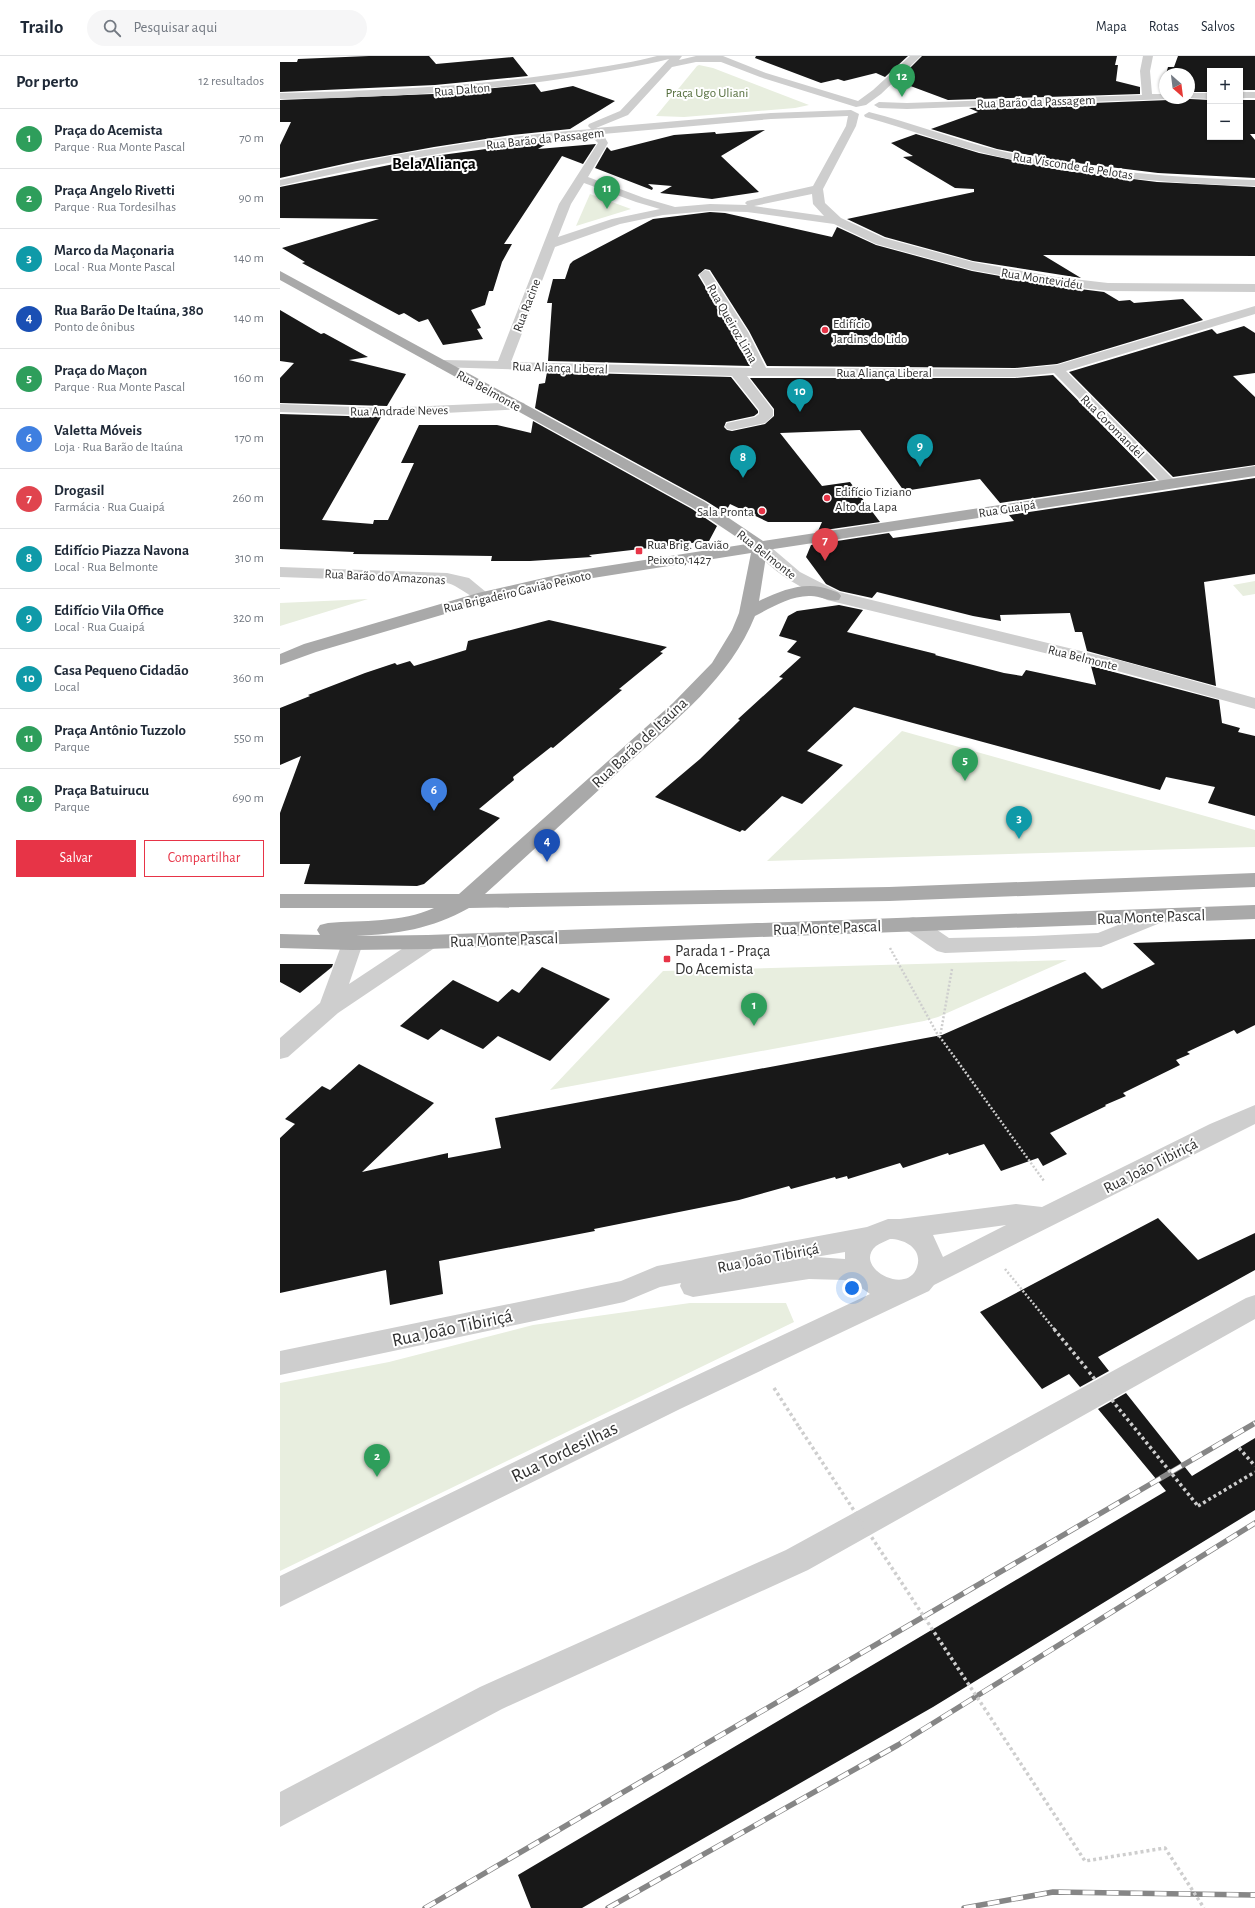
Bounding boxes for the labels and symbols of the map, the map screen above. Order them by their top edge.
pin: 12 [889,64,915,97]
north arrow [1159,68,1195,104]
street label: Rua Dalton [434,82,491,99]
park label: Praça Ugo Uliani [666,87,748,100]
street label: Rua Barão da Passagem [976,94,1096,111]
street label: Rua Barão da Passagem [485,127,605,152]
street label: Rua Visconde de Pelotas [1012,151,1134,182]
district label: Bela Aliança [392,155,476,172]
pin: 11 [594,176,620,209]
street label: Rua Montevidéu [1000,267,1084,292]
street label: Rua Racine [511,277,543,334]
street label: Rua Queiroz Lima [704,282,759,365]
place label: Edifício Jardins do Lido [833,318,907,346]
marker: Edifício Jardins do Lido [820,325,830,335]
street label: Rua Aliança Liberal [512,360,608,377]
street label: Rua Aliança Liberal [836,367,932,380]
street label: Rua Belmonte [454,368,523,414]
pin: 10 [787,379,813,412]
street label: Rua Coromandel [1078,393,1146,461]
street label: Rua Andrade Neves [350,404,448,419]
pin: 9 [907,434,933,467]
pin: 8 [730,445,756,478]
place label: Edifício Tiziano Alto da Lapa [835,486,912,514]
marker: Edifício Tiziano Alto da Lapa [822,493,832,503]
street label: Rua Guaipá [978,499,1037,520]
place label: Sala Pronta [697,506,754,519]
marker: Sala Pronta [757,506,767,516]
street label: Rua Belmonte [734,528,798,582]
pin: 7 [812,528,838,561]
place label: Rua Brig. Gavião Peixoto, 1427 [647,539,729,567]
marker: Rua Brig. Gavião Peixoto, 1427 [634,546,644,556]
street label: Rua Barão do Amazonas [324,568,446,587]
street label: Rua Brigadeiro Gavião Peixoto [442,569,592,616]
street label: Rua Belmonte [1047,644,1119,673]
street label: Rua Barão de Itaúna [589,695,690,791]
pin: 5 [952,748,978,781]
pin: 6 [421,778,447,811]
pin: 3 [1006,806,1032,839]
pin: 4 [534,829,560,862]
street label: Rua Monte Pascal [1097,907,1206,927]
street label: Rua Monte Pascal [773,918,882,938]
street label: Rua Monte Pascal [450,930,559,950]
place label: Parada 1 - Praça Do Acemista [675,943,770,977]
marker: Parada 1 - Praça Do Acemista [662,954,672,964]
pin: 1 [741,993,767,1026]
street label: Rua João Tibiriçá [1101,1135,1200,1196]
street label: Rua João Tibiriçá [716,1240,820,1276]
your location [842,1278,862,1298]
street label: Rua João Tibiriçá [390,1306,515,1351]
street label: Rua Tordesilhas [508,1418,621,1486]
pin: 2 [364,1444,390,1477]

